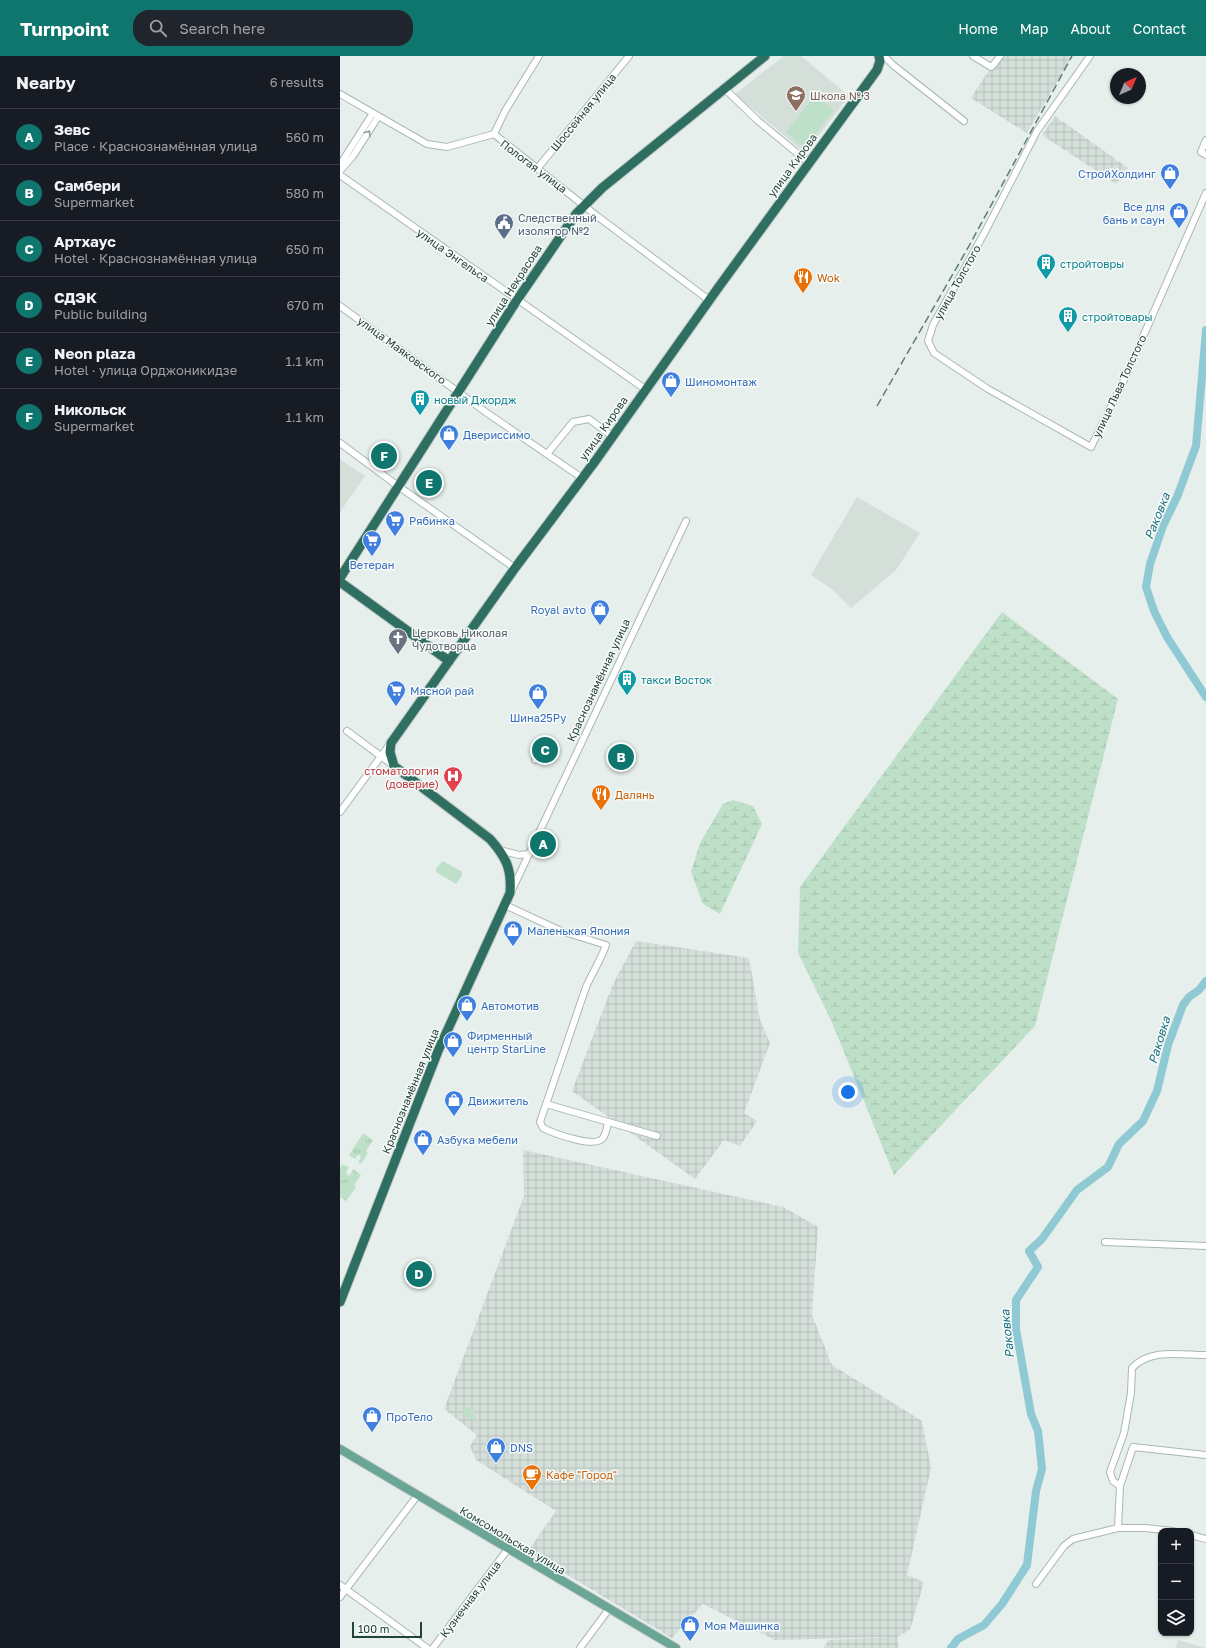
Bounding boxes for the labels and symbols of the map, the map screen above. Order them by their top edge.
north arrow [1110,68,1146,104]
street label: Шоссейная улица [548,70,618,154]
school or university icon: Школа № 3 [785,84,807,112]
place label: Школа № 3 [810,89,870,102]
one-way arrow [363,130,371,137]
street label: улица Кирова [765,131,819,199]
street label: Пологая улица [498,137,570,195]
shop icon: СтройХолдинг [1159,162,1181,190]
place label: СтройХолдинг [1078,167,1156,180]
place label: Все для бань и саун [1103,200,1165,226]
shop icon: Все для бань и саун [1168,201,1190,229]
place label: Следственный изолятор №2 [518,211,597,237]
public building icon: Следственный изолятор №2 [493,212,515,240]
street label: улица Энгельса [414,225,492,285]
street label: улица Некрасова [482,242,544,328]
street label: улица Толстого [931,242,983,322]
building icon: стройтовры [1035,252,1057,280]
place label: стройтовры [1060,257,1124,270]
restaurant icon: Wok [792,266,814,294]
place label: Wok [817,271,840,284]
building icon: стройтовары [1057,305,1079,333]
place label: стройтовары [1082,310,1153,323]
street label: улица Маяковского [355,314,449,387]
street label: улица Льва Толстого [1089,332,1149,439]
shop icon: Шиномонтаж [660,370,682,398]
place label: Шиномонтаж [685,375,757,388]
building icon: новый Джордж [409,388,431,416]
place label: новый Джордж [434,393,517,406]
street label: улица Кирова [576,393,630,463]
shop icon: Двериссимо [438,423,460,451]
place label: Двериссимо [463,428,531,441]
pin: F [371,441,397,471]
pin: E [416,468,442,498]
water label: Раковка [1141,489,1174,541]
supermarket icon: Рябинка [384,509,406,537]
place label: Рябинка [409,514,455,527]
supermarket icon: Ветеран [361,529,383,557]
place label: Ветеран [350,558,395,571]
shop icon: Royal avto [589,598,611,626]
place label: Royal avto [530,603,586,616]
street label: Краснознамённая улица [564,617,632,743]
place label: Церковь Николая Чудотворца [412,626,507,652]
church icon: Церковь Николая Чудотворца [387,627,409,655]
building icon: такси Восток [616,668,638,696]
place label: такси Восток [641,673,713,686]
supermarket icon: Мясной рай [385,679,407,707]
shop icon: Шина25Ру [527,682,549,710]
place label: Мясной рай [410,684,474,697]
place label: Шина25Ру [510,711,566,724]
pin: C [532,735,558,765]
pin: B [608,742,634,772]
place label: стоматология (доверие) [364,764,439,790]
hospital icon: стоматология (доверие) [442,765,464,793]
restaurant icon: Далянь [590,783,612,811]
place label: Далянь [615,788,655,801]
pin: A [530,829,556,859]
shop icon: Маленькая Япония [502,919,524,947]
place label: Маленькая Япония [527,924,630,937]
shop icon: Автомотив [456,994,478,1022]
place label: Автомотив [481,999,539,1012]
water label: Раковка [1145,1013,1174,1066]
street label: Краснознамённая улица [379,1027,441,1155]
place label: Фирменный центр StarLine [467,1029,546,1055]
shop icon: Фирменный центр StarLine [442,1030,464,1058]
your location [838,1082,858,1102]
shop icon: Движитель [443,1089,465,1117]
place label: Движитель [468,1094,528,1107]
shop icon: Азбука мебели [412,1128,434,1156]
place label: Азбука мебели [437,1133,518,1146]
pin: D [406,1259,432,1289]
water label: Раковка [997,1308,1017,1359]
shop icon: ПроТело [361,1405,383,1433]
place label: ПроТело [386,1410,433,1423]
shop icon: DNS [485,1436,507,1464]
place label: DNS [510,1441,533,1454]
cafe icon: Кафе "Город" [521,1463,543,1491]
place label: Кафе "Город" [546,1468,617,1481]
street label: Комсомольская улица [458,1503,568,1577]
street label: Кузнечная улица [437,1558,503,1640]
shop icon: Моя Машинка [679,1614,701,1642]
place label: Моя Машинка [704,1619,780,1632]
scale bar [352,1620,422,1639]

